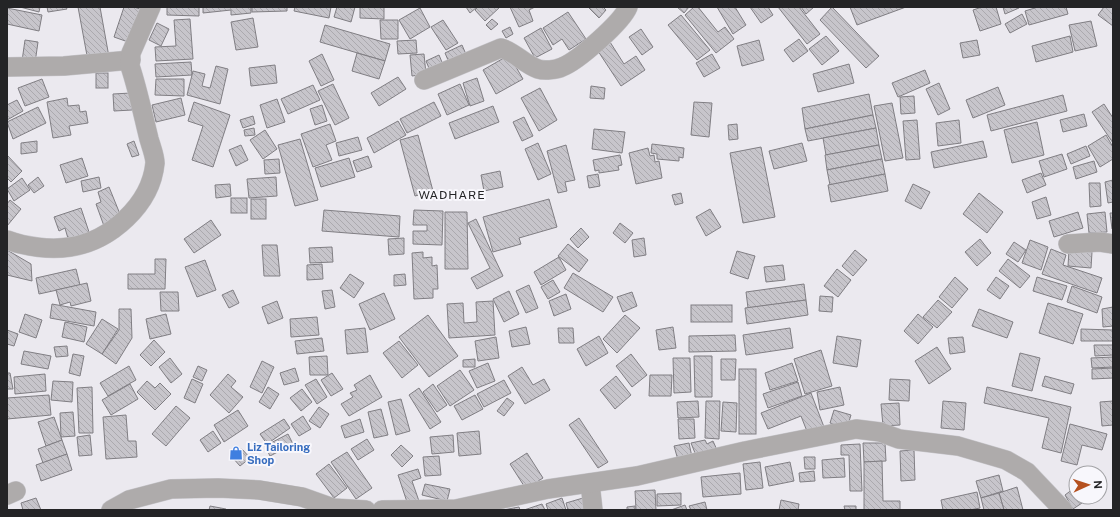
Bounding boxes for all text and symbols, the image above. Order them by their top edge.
district label: WADHARE [418,188,486,202]
place label: Liz Tailoring Shop [247,441,310,466]
shop icon: Liz Tailoring Shop [228,445,244,461]
north arrow [1068,465,1108,505]
text: N [1092,480,1104,489]

